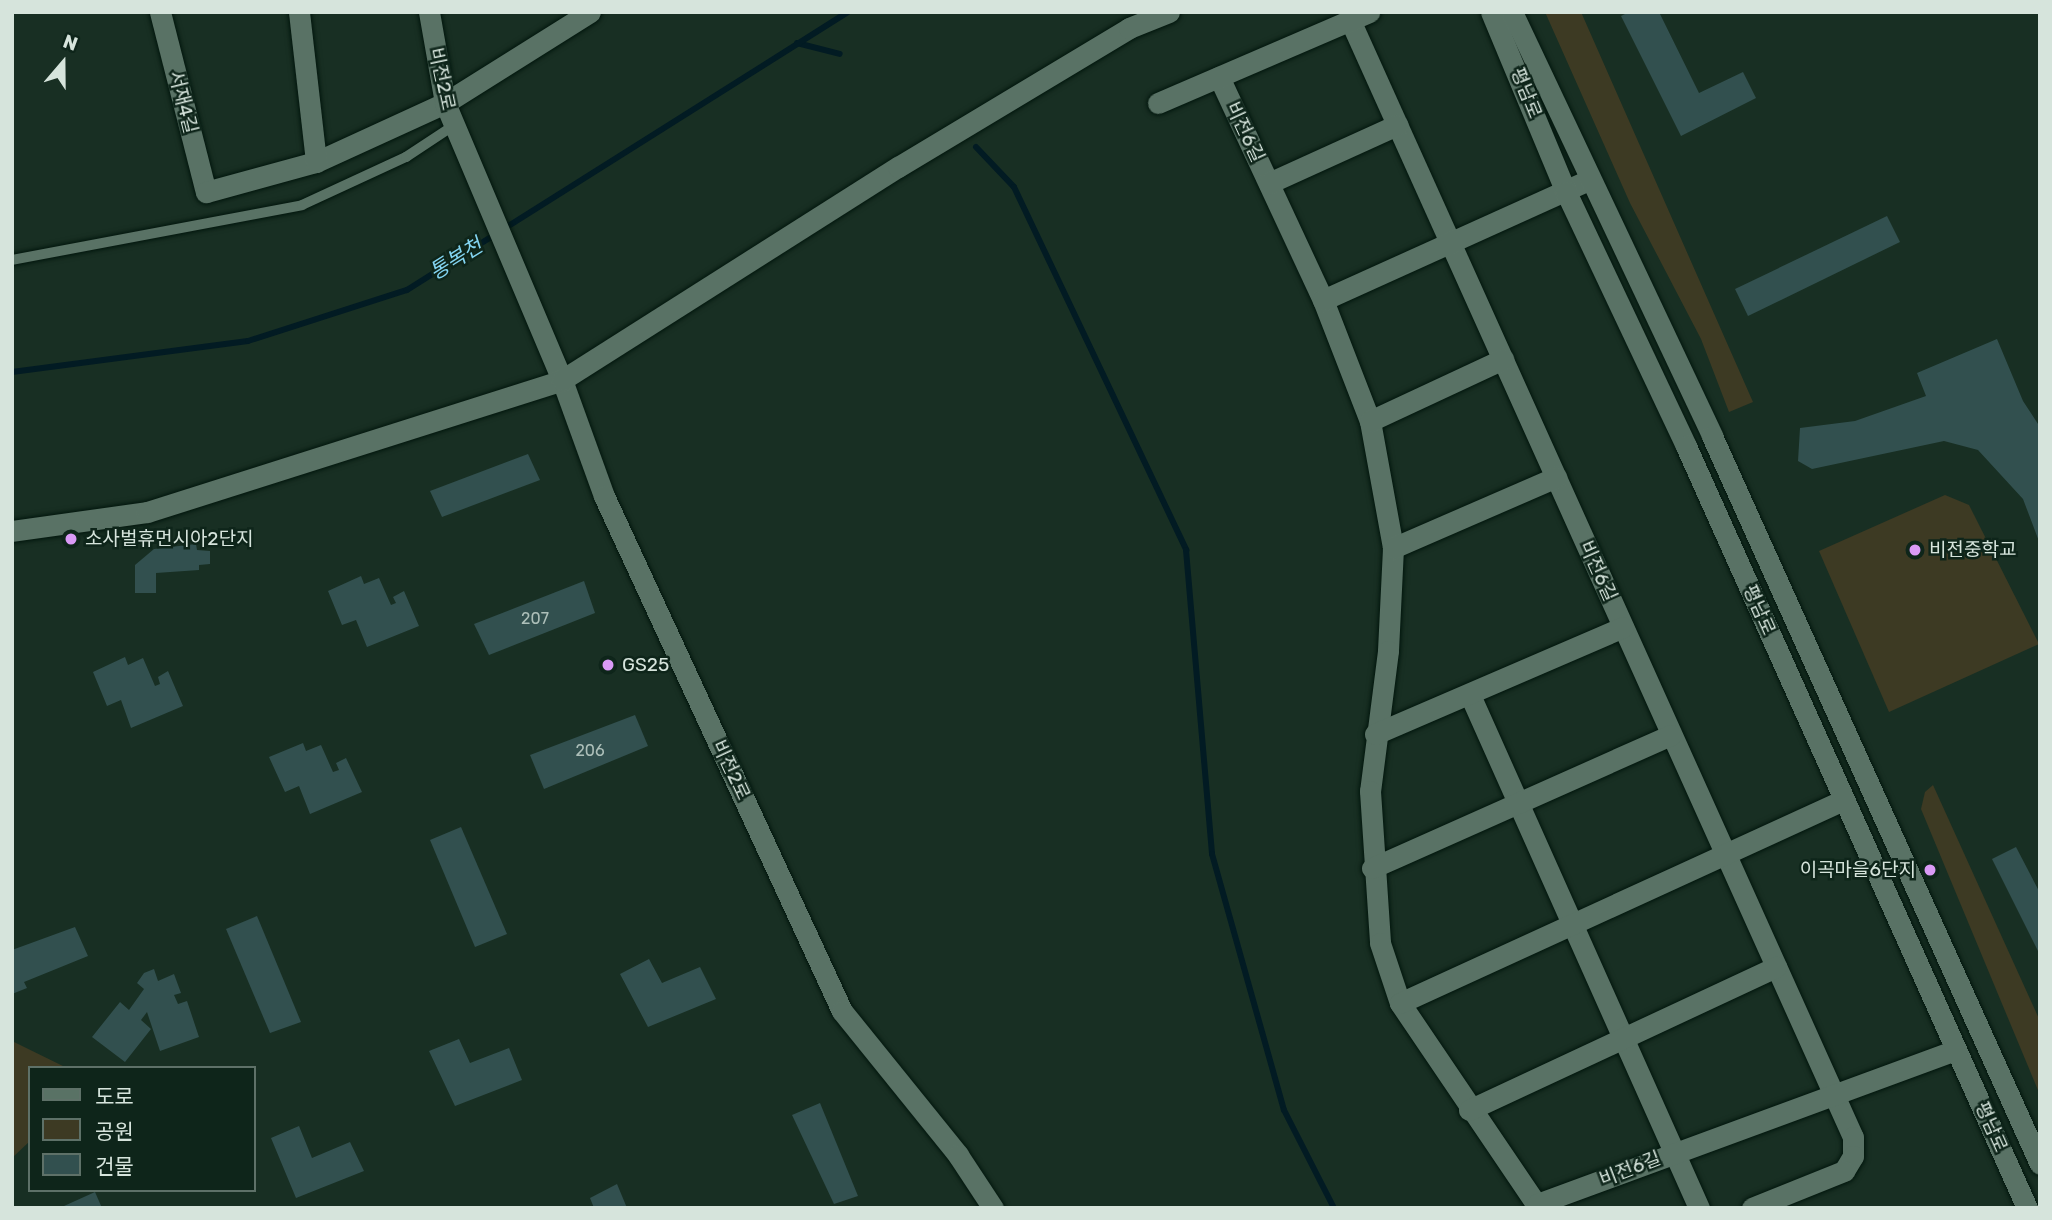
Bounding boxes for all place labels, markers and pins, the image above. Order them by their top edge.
place label: 소사벌휴먼시아2단지 [85,528,253,550]
marker: 소사벌휴먼시아2단지 [63,531,79,547]
place label: 비전중학교 [1929,539,2016,561]
marker: 비전중학교 [1907,542,1923,558]
place label: GS25 [622,654,669,676]
marker: GS25 [600,657,616,673]
place label: 이곡마을6단지 [1800,859,1916,881]
marker: 이곡마을6단지 [1922,862,1938,878]

